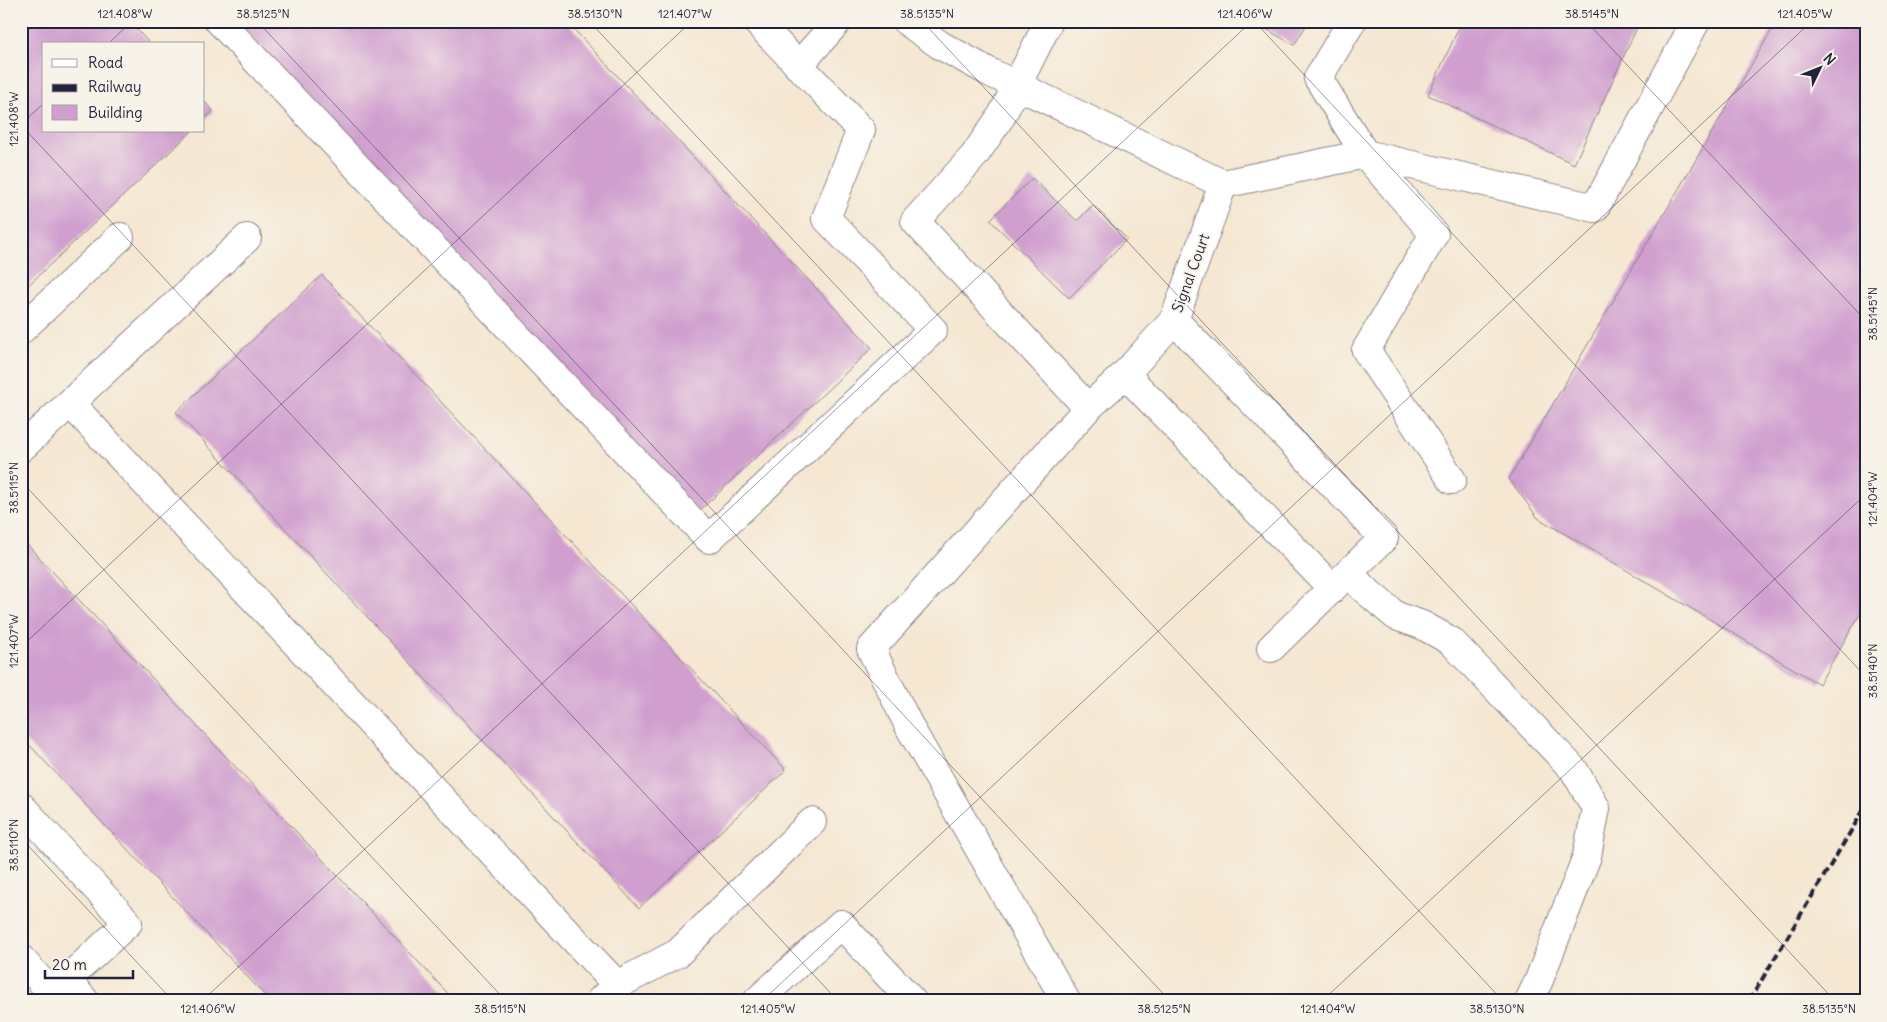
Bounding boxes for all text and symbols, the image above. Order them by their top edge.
text: 121.408°W [97,6,153,21]
text: 38.5125°N [236,6,290,21]
text: 38.5130°N [568,6,622,21]
text: 121.407°W [658,6,712,21]
text: 38.5135°N [900,6,954,21]
text: 121.406°W [1217,6,1273,21]
text: 38.5145°N [1565,6,1619,21]
text: 121.405°W [1777,6,1833,21]
legend [42,42,205,132]
north arrow [1794,42,1844,92]
text: N [1820,49,1839,69]
text: Road [88,53,123,72]
text: Railway [88,77,142,96]
text: 121.408°W [6,91,21,147]
text: Building [88,103,143,122]
street label: Signal Court [1168,231,1214,315]
text: 38.5145°N [1865,287,1880,341]
text: 38.5115°N [6,462,21,514]
text: 121.404°W [1865,471,1880,527]
text: 121.407°W [6,614,21,668]
text: 38.5140°N [1865,643,1880,699]
text: 38.5110°N [6,819,21,871]
scale bar [45,947,132,979]
text: 20 m [52,955,87,974]
text: 121.406°W [180,1001,236,1016]
text: 38.5115°N [474,1001,526,1016]
text: 121.405°W [740,1001,796,1016]
text: 38.5125°N [1137,1001,1191,1016]
text: 121.404°W [1300,1001,1356,1016]
text: 38.5130°N [1470,1001,1524,1016]
text: 38.5135°N [1802,1001,1856,1016]

